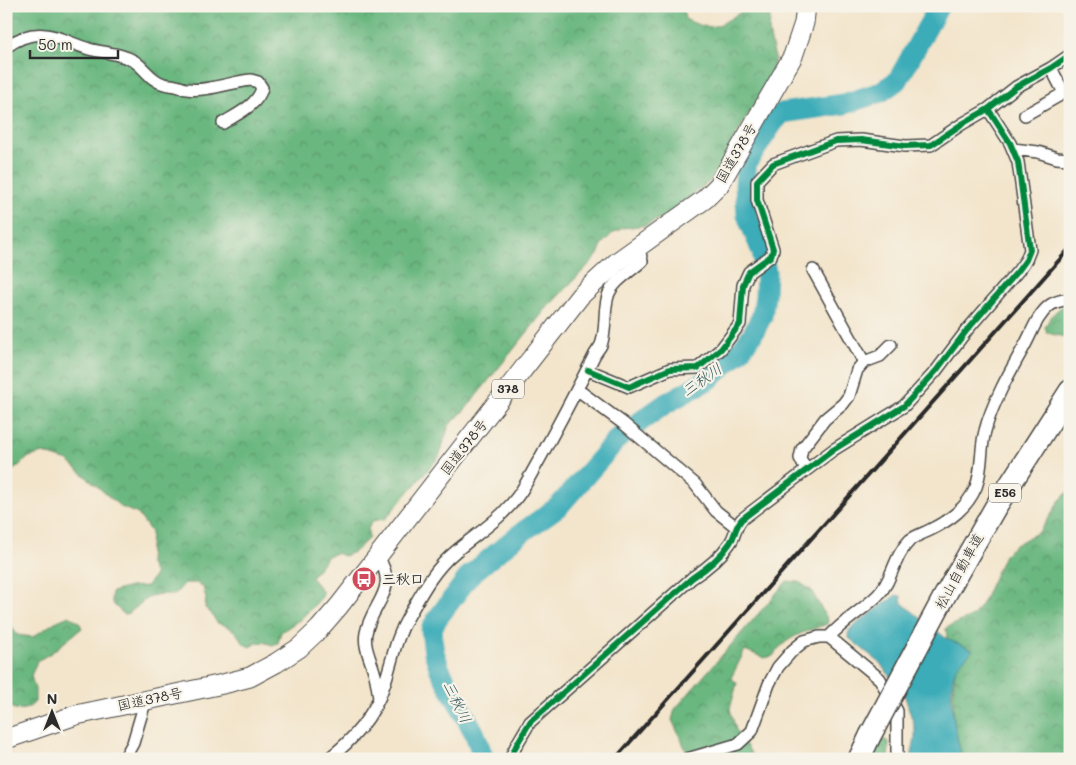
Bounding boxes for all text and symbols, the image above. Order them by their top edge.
scale bar [30,28,118,60]
text: 50 m [38,34,73,54]
street label: 国道378号 [711,119,760,186]
water label: 三秋川 [677,358,726,400]
road number: 378 [492,379,524,398]
street label: 国道378号 [436,415,492,479]
road number: E56 [989,483,1021,502]
street label: 松山自動車道 [930,529,987,612]
bus stop icon: 三秋口 [351,566,377,592]
place label: 三秋口 [382,569,424,588]
water label: 三秋川 [439,677,477,726]
street label: 国道378号 [115,682,184,715]
north arrow [28,688,78,738]
text: N [47,689,57,708]

